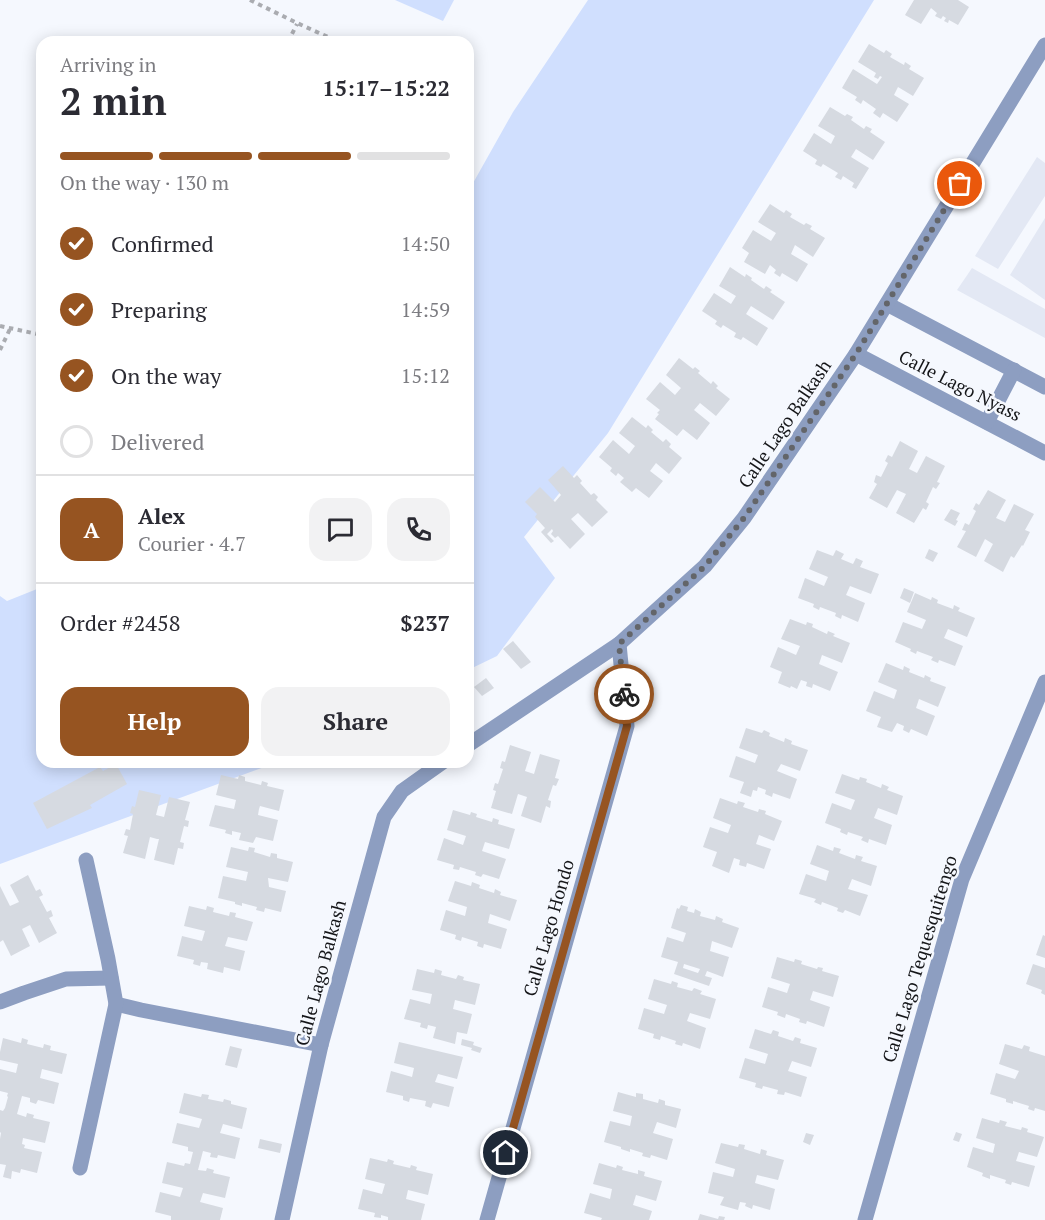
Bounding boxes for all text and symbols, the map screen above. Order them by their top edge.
text: Arriving in [60,51,156,78]
text: 15:17–15:22 [322,73,450,102]
text: 2 min [60,74,167,126]
pin [934,158,985,209]
icon: bag [943,167,976,200]
text: On the way · 130 m [60,169,229,196]
icon: check [60,227,93,260]
text: Confirmed [111,229,214,258]
text: 14:50 [401,230,450,257]
icon: check [60,293,93,326]
text: Preparing [111,295,207,324]
text: 14:59 [401,296,450,323]
street label: Calle Lago Nyass [895,344,1026,426]
street label: Calle Lago Balkash [732,354,836,492]
icon: check [60,359,93,392]
text: On the way [111,361,221,390]
text: 15:12 [401,362,450,389]
text: Delivered [111,427,204,456]
button: chat [309,498,372,561]
button: phone [387,498,450,561]
text: Alex [138,501,185,530]
text: A [83,515,100,544]
text: Courier · 4.7 [138,530,246,557]
text: Order #2458 [60,608,180,637]
text: $237 [400,608,450,637]
courier [594,664,654,724]
icon: bike [608,678,641,711]
button: Help [60,687,249,756]
button: Share [261,687,450,756]
street label: Calle Lago Tequesquitengo [876,852,962,1065]
street label: Calle Lago Hondo [517,856,579,999]
street label: Calle Lago Balkash [289,897,351,1048]
pin [480,1127,531,1178]
icon: home [489,1136,522,1169]

